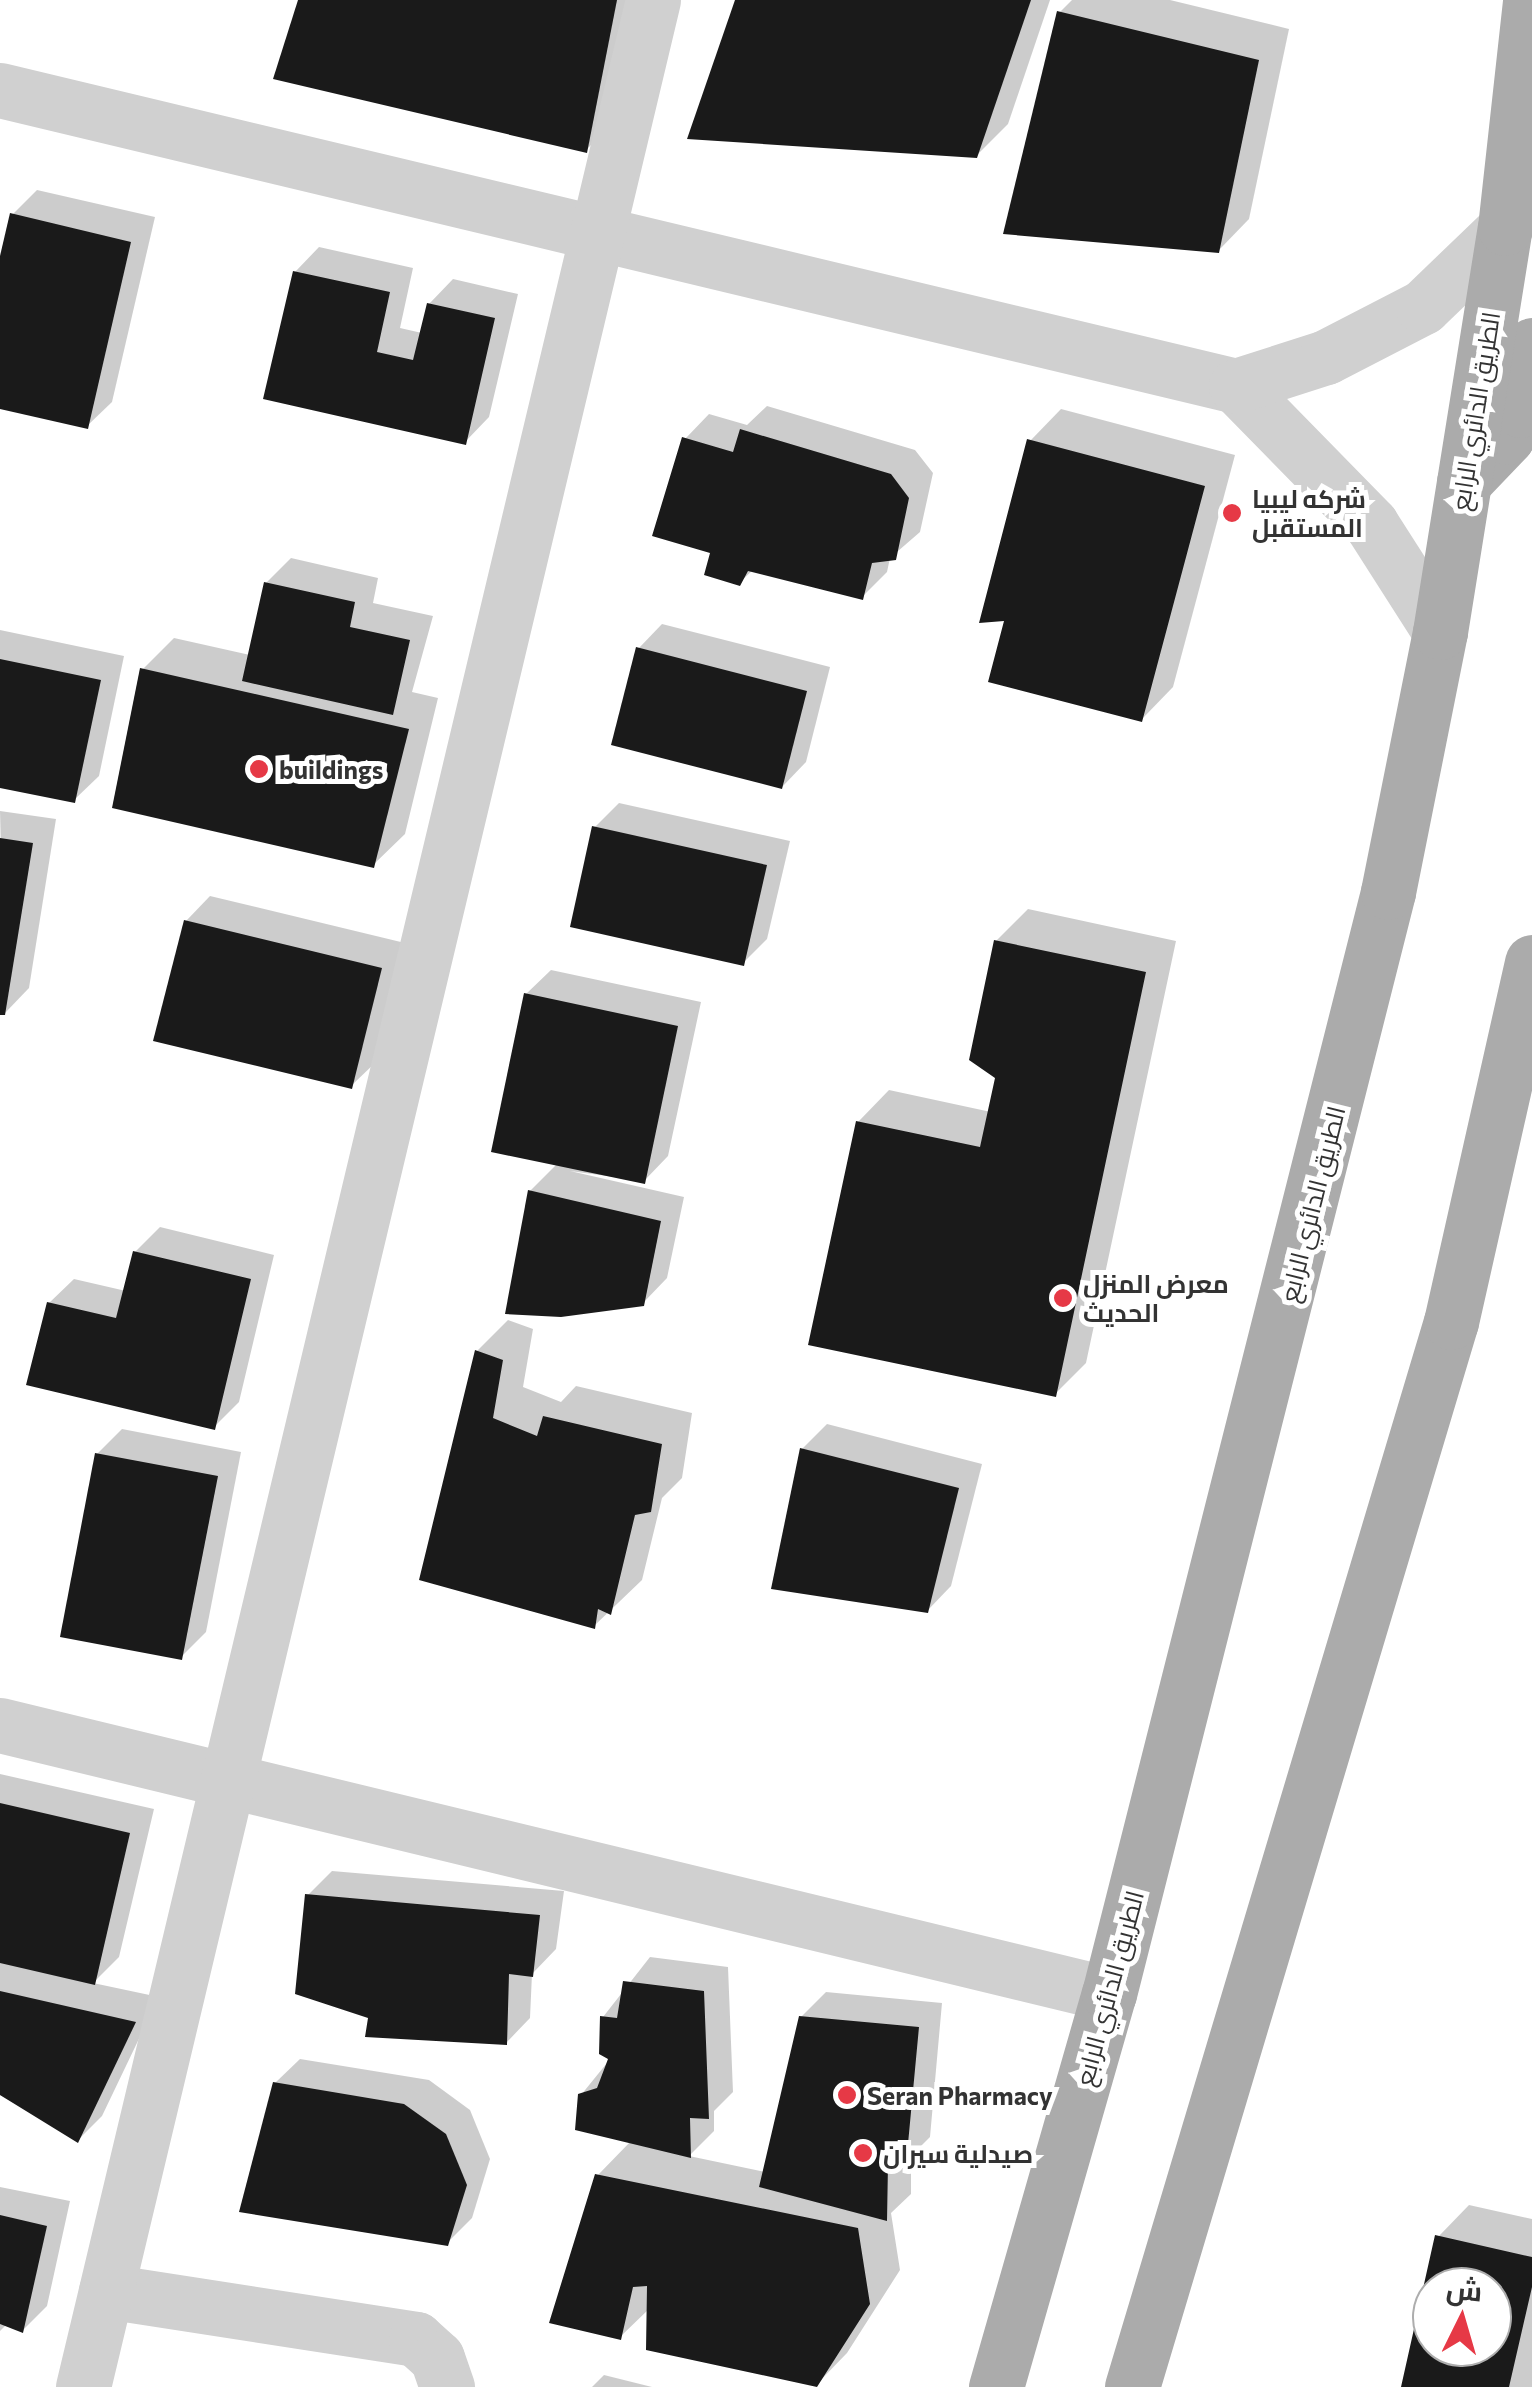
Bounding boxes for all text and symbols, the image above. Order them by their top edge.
street label: الطريق الدائري الرابع [1444,309,1506,513]
place label: شركه ليبيا المستقبل [1252,484,1366,543]
marker: شركه ليبيا المستقبل [1221,502,1243,524]
place label: buildings [279,754,383,784]
marker: buildings [248,758,270,780]
street label: الطريق الدائري الرابع [1273,1103,1351,1305]
place label: معرض المنزل الحديث [1083,1269,1229,1328]
marker: معرض المنزل الحديث [1052,1287,1074,1309]
street label: الطريق الدائري الرابع [1068,1887,1150,2089]
place label: Seran Pharmacy [867,2080,1053,2110]
marker: Seran Pharmacy [836,2084,858,2106]
place label: صيدلية سيران [883,2138,1033,2168]
marker: صيدلية سيران [852,2142,874,2164]
north arrow [1412,2267,1512,2367]
text: ش [1445,2271,1484,2308]

